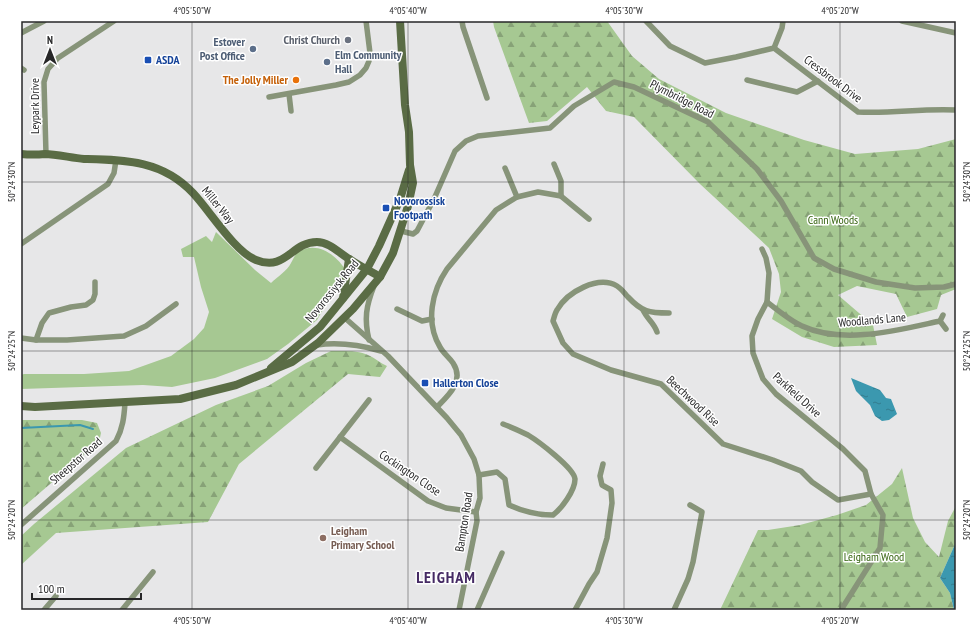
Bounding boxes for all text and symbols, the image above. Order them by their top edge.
text: 4°05'50"W [173,4,211,17]
text: 4°05'40"W [389,4,427,17]
text: 4°05'30"W [605,4,643,17]
text: 4°05'20"W [821,4,859,17]
north arrow [30,30,70,70]
place label: Christ Church [284,32,340,47]
text: N [47,33,53,47]
place label: Estover Post Office [200,34,245,63]
marker: Christ Church [343,35,353,45]
marker: Estover Post Office [248,44,258,54]
place label: Elm Community Hall [335,47,401,76]
place label: ASDA [155,52,180,67]
street label: Cressbrook Drive [801,52,866,105]
marker: ASDA [143,55,153,65]
marker: Elm Community Hall [322,57,332,67]
place label: The Jolly Miller [223,72,288,87]
marker: The Jolly Miller [291,75,301,85]
street label: Plymbridge Road [648,76,717,121]
street label: Leypark Drive [27,78,42,134]
text: 50°24'30"N [5,162,18,202]
text: 50°24'30"N [960,162,973,202]
street label: Miller Way [199,183,238,227]
place label: Novorossisk Footpath [394,193,445,222]
marker: Novorossisk Footpath [381,203,391,213]
park label: Cann Woods [808,212,858,227]
street label: Novorossiysk Road [302,256,362,325]
street label: Woodlands Lane [838,309,906,330]
text: 50°24'25"N [5,331,18,371]
text: 50°24'25"N [960,331,973,371]
street label: Parkfield Drive [770,369,825,420]
street label: Beechwood Rise [664,372,723,429]
place label: Hallerton Close [433,375,499,390]
marker: Hallerton Close [420,378,430,388]
street label: Sheepstor Road [47,434,105,487]
street label: Cockington Close [377,447,444,499]
street label: Bampton Road [451,491,476,553]
text: 50°24'20"N [5,500,18,540]
text: 50°24'20"N [960,500,973,540]
place label: Leigham Primary School [331,523,395,552]
marker: Leigham Primary School [318,533,328,543]
park label: Leigham Wood [844,549,904,564]
district label: LEIGHAM [416,567,476,587]
scale bar [32,575,141,601]
text: 100 m [38,581,65,596]
text: 4°05'50"W [173,614,211,627]
text: 4°05'40"W [389,614,427,627]
text: 4°05'30"W [605,614,643,627]
text: 4°05'20"W [821,614,859,627]

